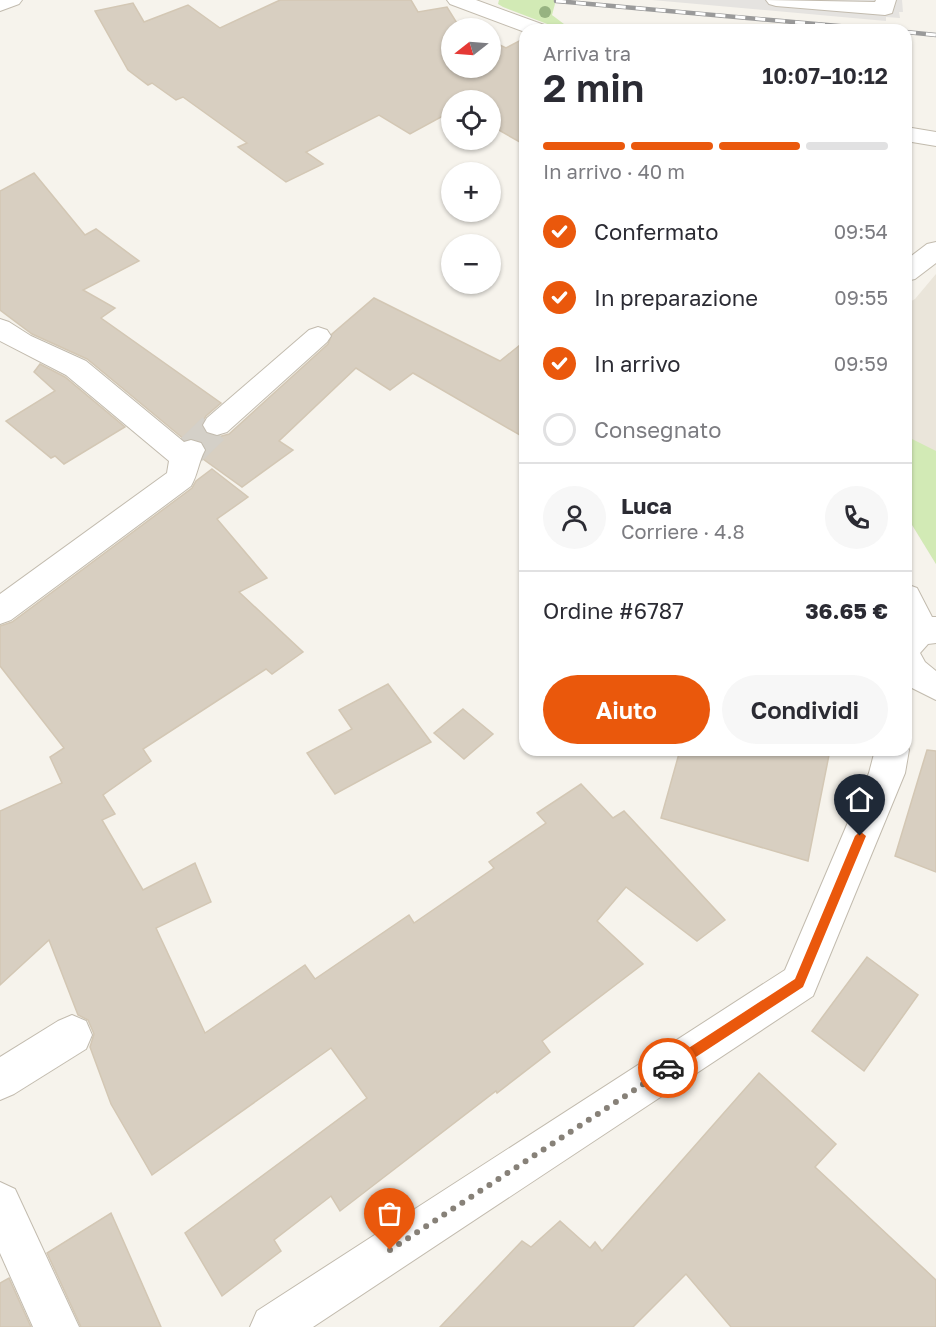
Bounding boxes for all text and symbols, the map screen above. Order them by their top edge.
north arrow [441,18,501,78]
map controls [441,18,501,294]
text: Arriva tra [543,41,631,65]
text: 10:07–10:12 [762,62,888,89]
text: 2 min [543,64,644,111]
button: locate [441,90,501,150]
text: In arrivo · 40 m [543,159,685,183]
button: + [441,162,501,222]
icon: check [543,215,576,248]
text: Confermato [594,218,719,245]
text: 09:54 [834,219,888,243]
button: − [441,234,501,294]
icon: check [543,281,576,314]
text: In preparazione [594,284,758,311]
text: 09:55 [834,285,888,309]
icon: check [543,347,576,380]
text: In arrivo [594,350,681,377]
text: 09:59 [834,351,888,375]
text: Consegnato [594,416,721,443]
button: person [543,486,606,549]
button: phone [825,486,888,549]
text: Luca [621,492,672,519]
text: Corriere · 4.8 [621,519,745,543]
text: Ordine #6787 [543,597,684,624]
text: 36.65 € [805,597,888,624]
button: Aiuto [543,675,710,744]
button: Condividi [722,675,888,744]
pin [834,774,885,836]
icon: home [843,783,876,816]
courier [638,1038,698,1098]
icon: car [652,1052,685,1085]
pin [364,1188,415,1250]
icon: bag [373,1197,406,1230]

